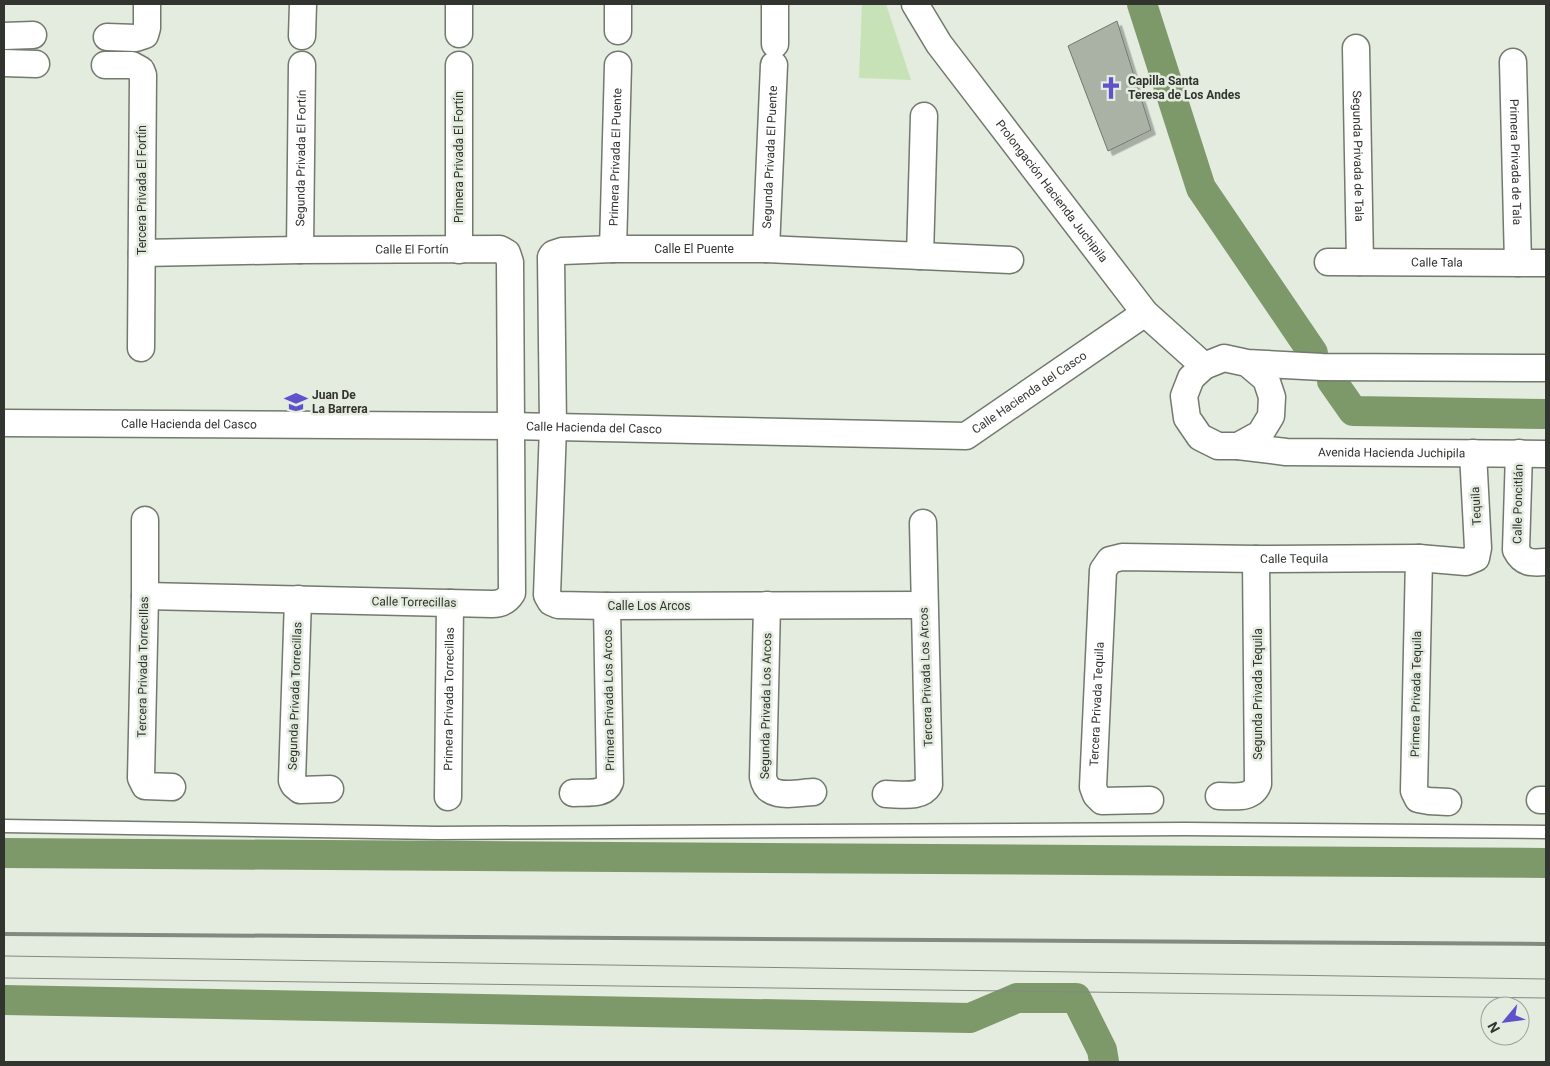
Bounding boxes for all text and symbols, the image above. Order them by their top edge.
place label: Capilla Santa Teresa de Los Andes [1128,74,1240,102]
church icon: Capilla Santa Teresa de Los Andes [1098,75,1124,101]
street label: Segunda Privada El Puente [760,85,780,229]
street label: Primera Privada El Puente [607,88,624,226]
street label: Segunda Privada El Fortín [293,89,309,227]
street label: Segunda Privada de Tala [1350,90,1366,222]
street label: Primera Privada El Fortín [452,91,466,223]
street label: Primera Privada de Tala [1507,99,1524,225]
street label: Prolongación Hacienda Juchipila [993,117,1111,265]
street label: Tercera Privada El Fortín [135,125,149,255]
street label: Calle El Fortín [375,242,449,257]
street label: Calle El Puente [654,242,734,256]
street label: Calle Tala [1411,255,1463,270]
street label: Calle Hacienda del Casco [969,348,1089,437]
place label: Juan De La Barrera [312,388,368,416]
school or university icon: Juan De La Barrera [283,389,309,415]
street label: Calle Hacienda del Casco [121,417,257,432]
street label: Calle Hacienda del Casco [526,419,662,436]
street label: Avenida Hacienda Juchipila [1318,445,1465,460]
street label: Calle Poncitlán [1510,464,1526,544]
street label: Tequila [1468,486,1484,526]
street label: Calle Tequila [1260,552,1328,566]
street label: Calle Torrecillas [371,594,457,610]
street label: Tercera Privada Torrecillas [135,596,151,738]
street label: Calle Los Arcos [607,599,691,613]
street label: Tercera Privada Los Arcos [917,607,935,747]
street label: Segunda Privada Torrecillas [285,622,305,770]
street label: Primera Privada Torrecillas [441,627,457,771]
street label: Segunda Privada Tequila [1251,628,1265,760]
street label: Primera Privada Los Arcos [601,629,617,771]
street label: Primera Privada Tequila [1408,631,1424,757]
street label: Segunda Privada Los Arcos [758,633,774,779]
street label: Tercera Privada Tequila [1087,642,1107,767]
north arrow [1480,996,1530,1046]
text: N [1484,1019,1503,1036]

